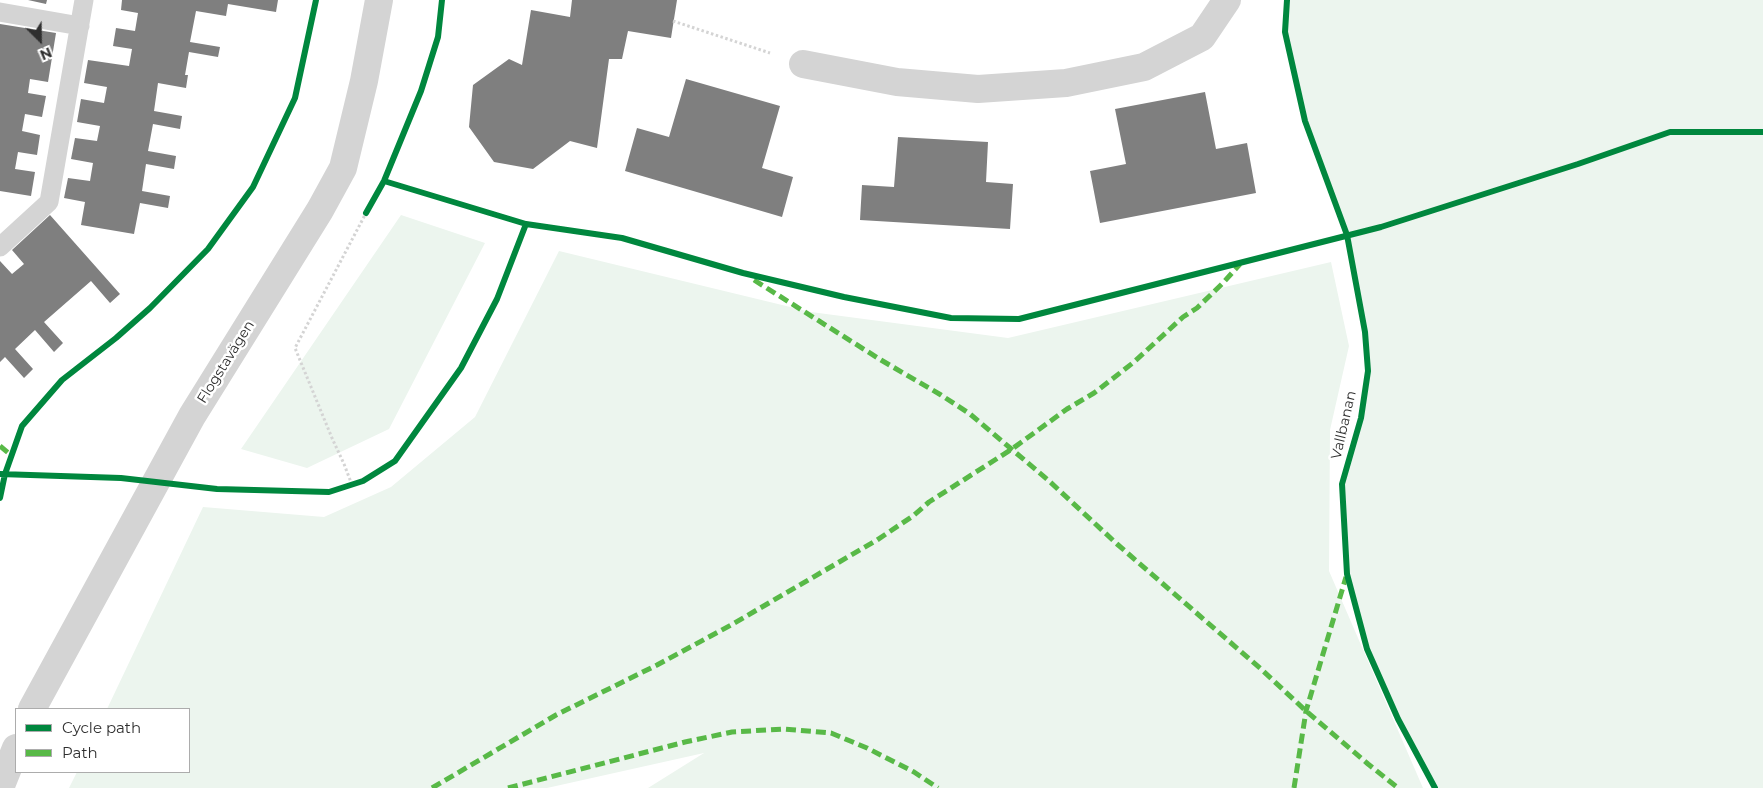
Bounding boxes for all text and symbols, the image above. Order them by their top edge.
north arrow [15,15,65,65]
text: N [37,43,55,64]
street label: Flogstavägen [194,318,258,406]
street label: Vallbanan [1328,389,1360,461]
legend [15,708,190,773]
text: Cycle path [62,718,141,737]
text: Path [62,743,98,762]

